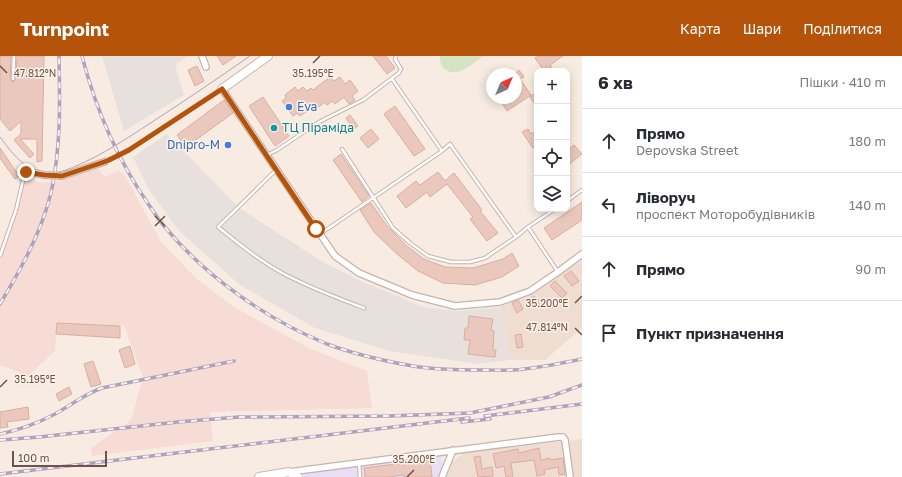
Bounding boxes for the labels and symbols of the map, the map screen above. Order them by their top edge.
text: 47.812°N [14,67,56,79]
text: 35.195°E [292,67,334,79]
north arrow [486,68,522,104]
place label: Eva [297,99,317,114]
marker: Eva [284,102,294,112]
place label: ТЦ Піраміда [282,120,354,135]
marker: ТЦ Піраміда [269,123,279,133]
place label: Dnipro-M [167,137,220,152]
marker: Dnipro-M [223,140,233,150]
route end [17,163,35,181]
route start [307,220,325,238]
text: 35.200°E [526,297,568,309]
text: 47.814°N [526,321,568,333]
text: 35.195°E [14,373,56,385]
scale bar [12,449,107,468]
text: 35.200°E [393,453,435,465]

